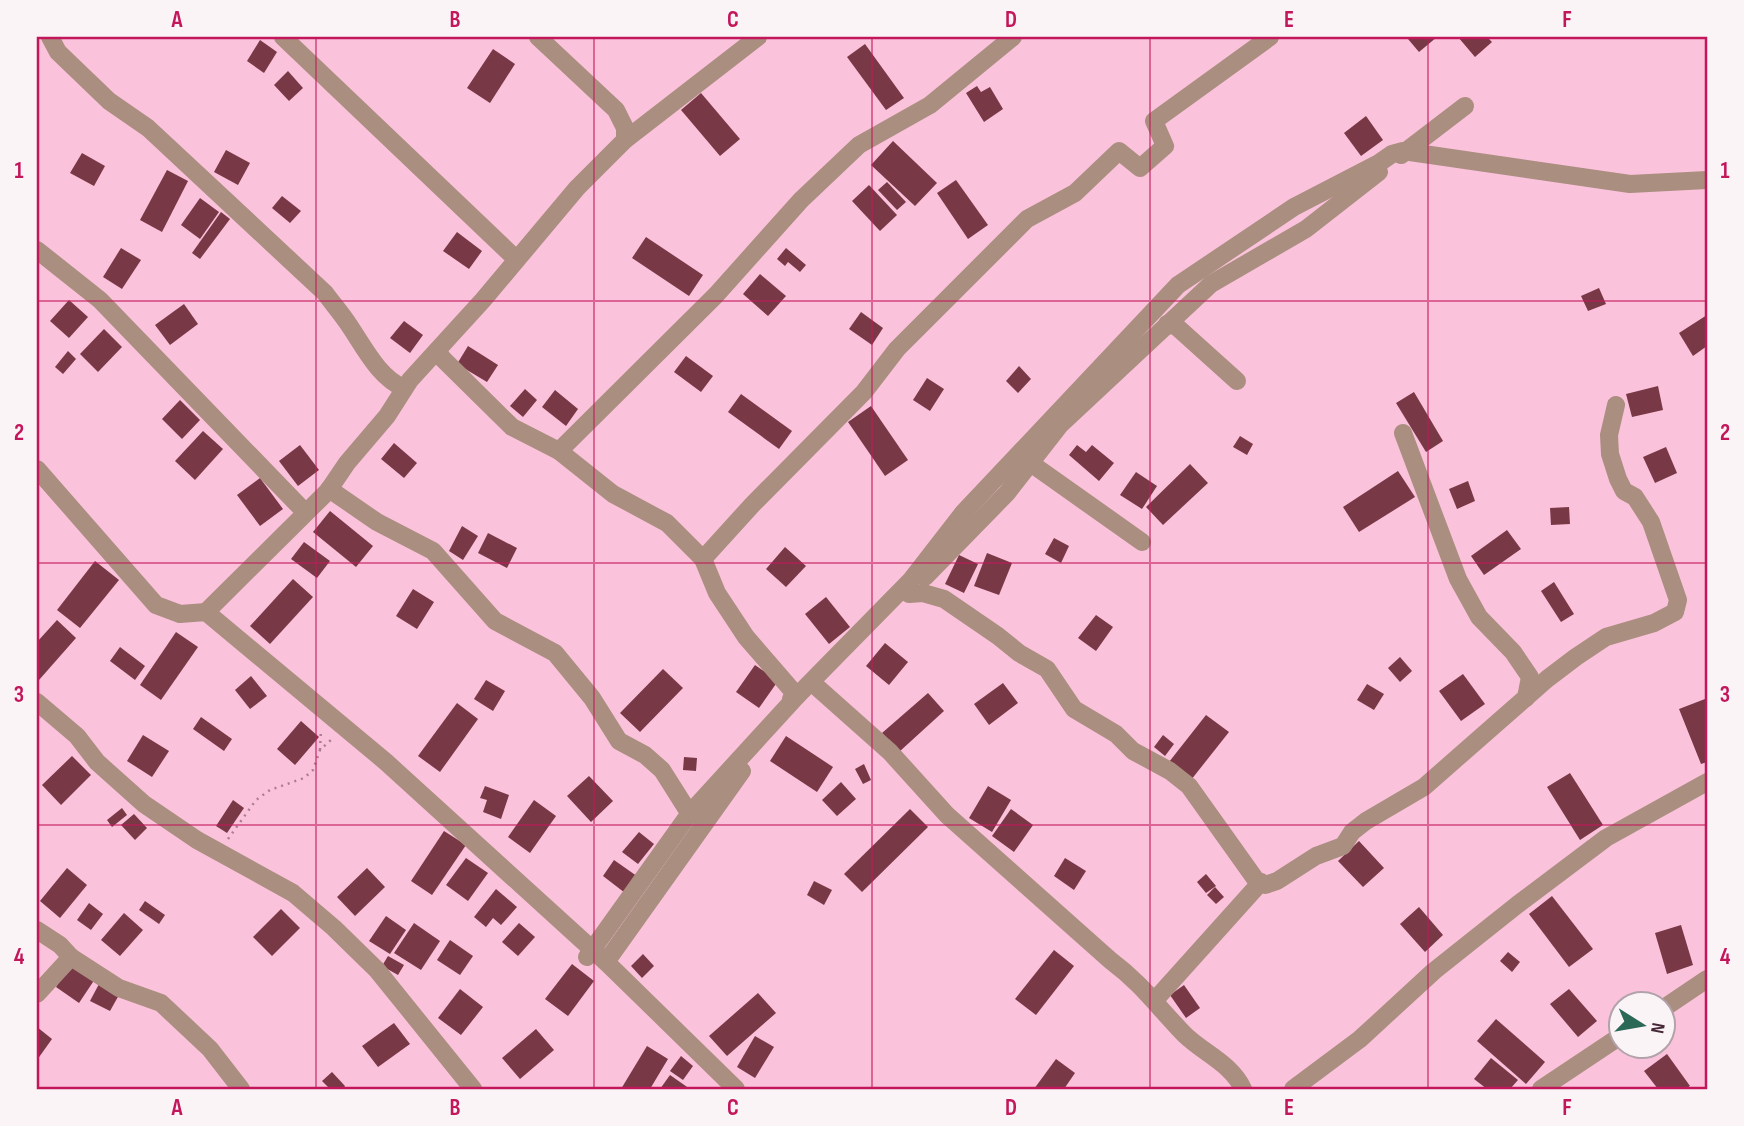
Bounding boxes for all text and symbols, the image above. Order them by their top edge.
text: A [171,6,184,34]
text: B [450,6,461,34]
text: C [727,6,739,34]
text: D [1005,6,1017,34]
text: E [1284,6,1294,34]
text: F [1562,6,1572,34]
text: 1 [14,157,24,185]
text: 1 [1720,157,1730,185]
text: 2 [14,419,24,447]
text: 2 [1720,419,1730,447]
text: 3 [14,681,24,709]
text: 3 [1720,681,1730,709]
text: 4 [14,943,25,971]
text: 4 [1720,943,1731,971]
north arrow [1608,990,1678,1060]
text: N [1645,1021,1669,1035]
text: A [171,1094,184,1122]
text: B [450,1094,461,1122]
text: C [727,1094,739,1122]
text: D [1005,1094,1017,1122]
text: E [1284,1094,1294,1122]
text: F [1562,1094,1572,1122]

